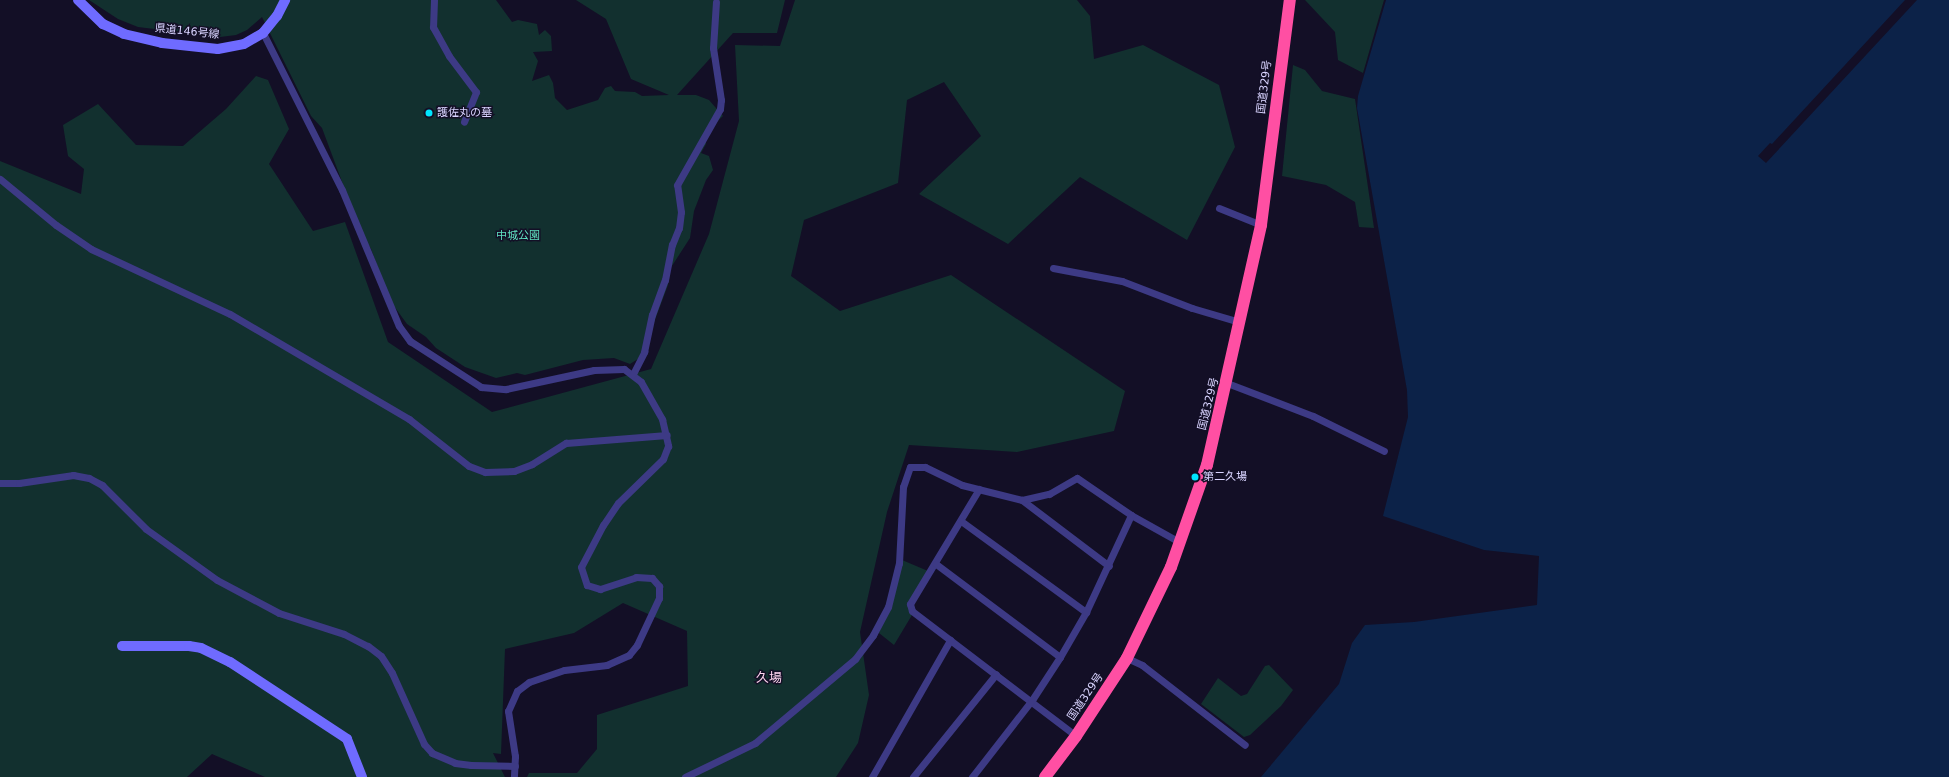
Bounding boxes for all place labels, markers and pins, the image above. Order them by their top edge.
place label: 護佐丸の墓 [437,106,492,120]
marker: 護佐丸の墓 [424,108,434,118]
place label: 第二久場 [1203,470,1247,484]
marker: 第二久場 [1190,472,1200,482]

